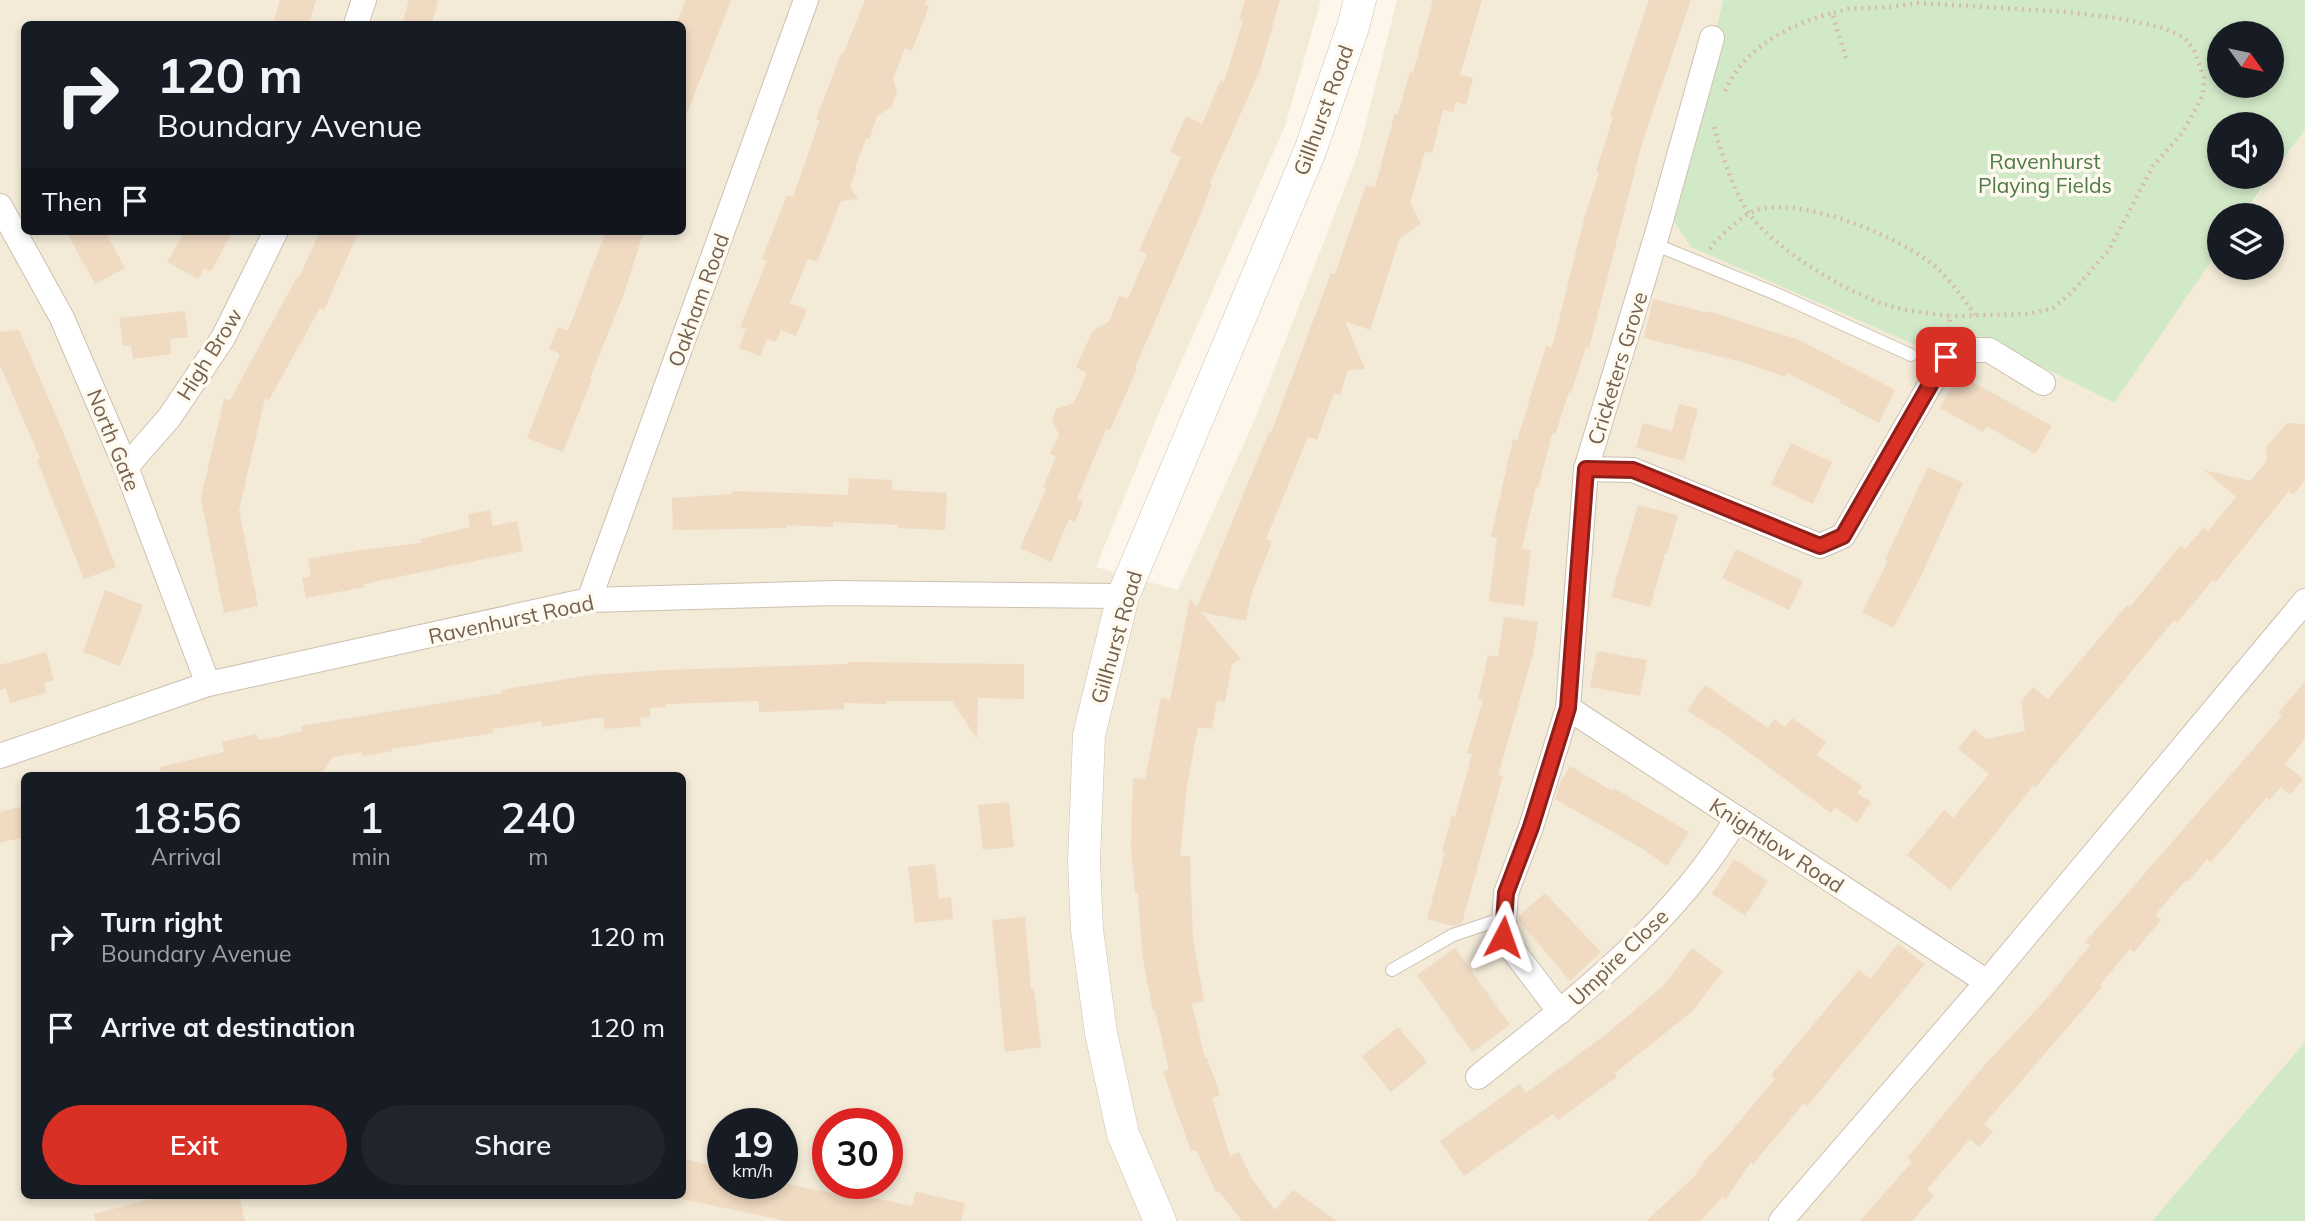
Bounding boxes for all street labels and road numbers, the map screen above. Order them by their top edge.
street label: Gillhurst Road [1287,41,1359,179]
street label: Oakham Road [662,230,734,370]
street label: Cricketers Grove [1581,288,1653,448]
street label: High Brow [171,303,247,405]
street label: North Gate [82,385,146,495]
street label: Gillhurst Road [1085,568,1147,706]
street label: Ravenhurst Road [426,589,596,649]
street label: Knightlow Road [1705,792,1849,898]
street label: Umpire Close [1563,903,1673,1011]

